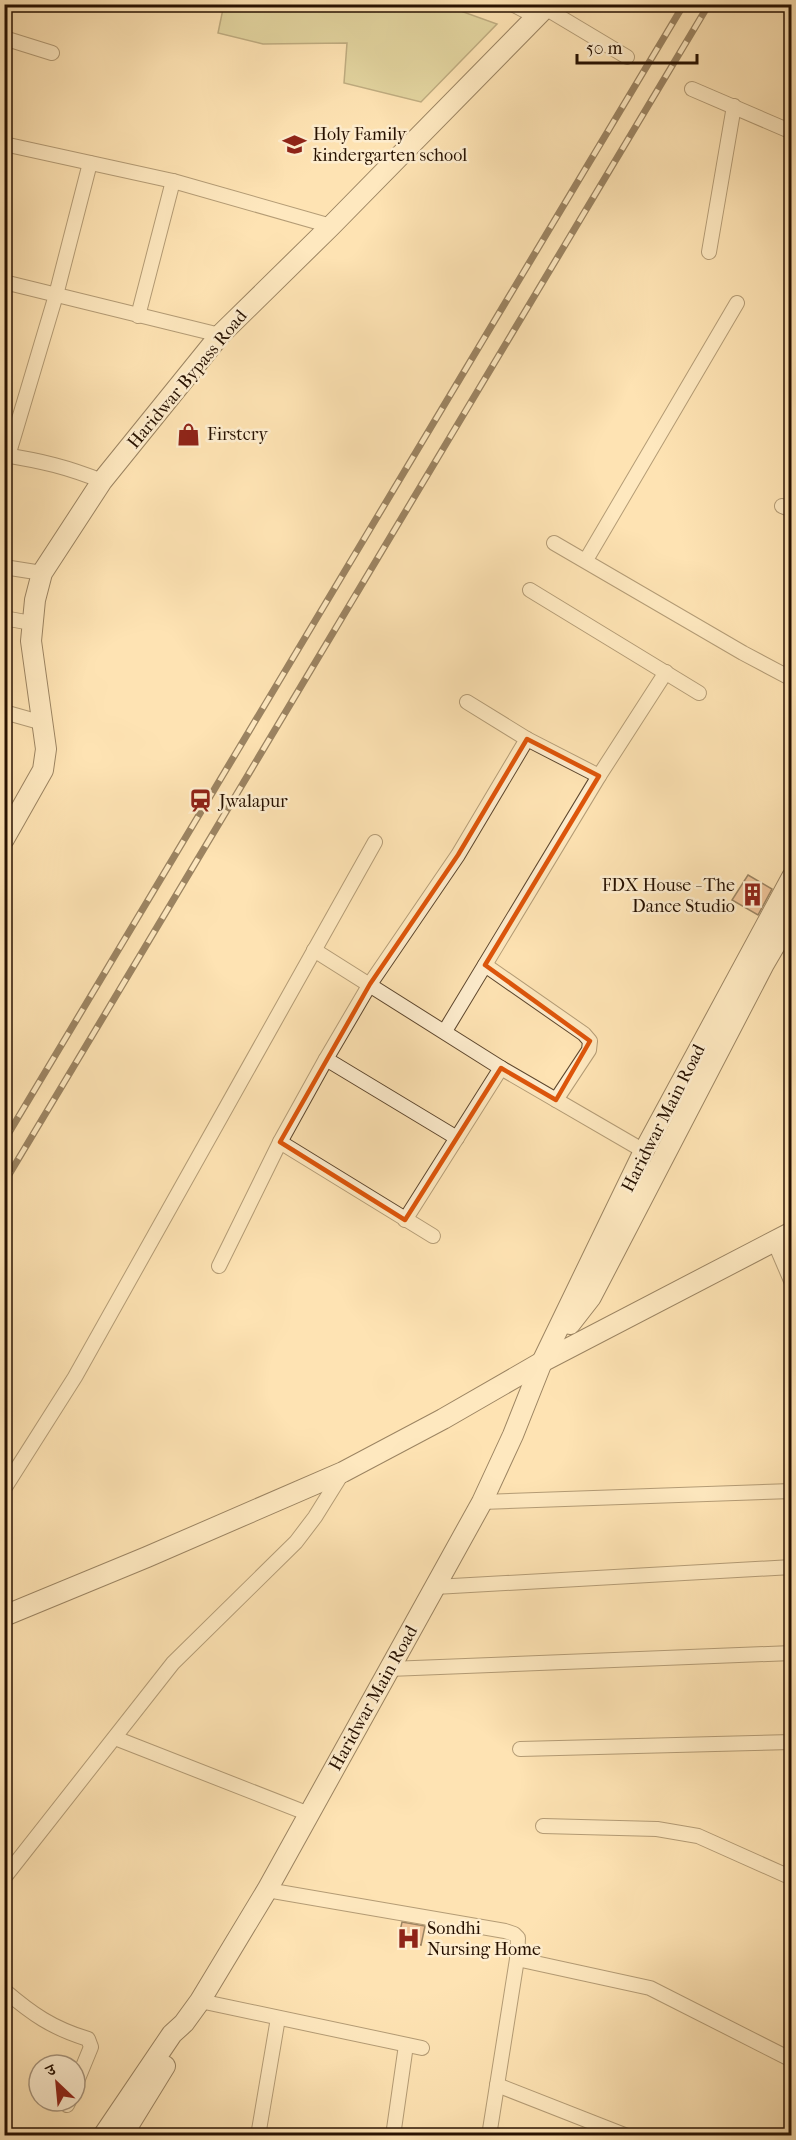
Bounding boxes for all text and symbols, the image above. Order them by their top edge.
scale bar [577,27,697,65]
text: 50 m [586,38,623,59]
place label: Holy Family kindergarten school [313,124,467,166]
school or university icon: Holy Family kindergarten school [282,131,308,157]
street label: Haridwar Bypass Road [123,306,252,453]
shop icon: Firstcry [176,421,202,447]
place label: Firstcry [207,424,269,445]
station icon: Jwalapur [188,788,214,814]
place label: Jwalapur [217,791,288,812]
place label: FDX House - The Dance Studio [602,875,735,917]
building icon: FDX House - The Dance Studio [740,882,766,908]
street label: Haridwar Main Road [617,1041,710,1195]
street label: Haridwar Main Road [325,1622,422,1774]
place label: Sondhi Nursing Home [427,1918,541,1960]
hospital icon: Sondhi Nursing Home [396,1925,422,1951]
north arrow [27,2053,87,2113]
text: उ [42,2059,60,2081]

